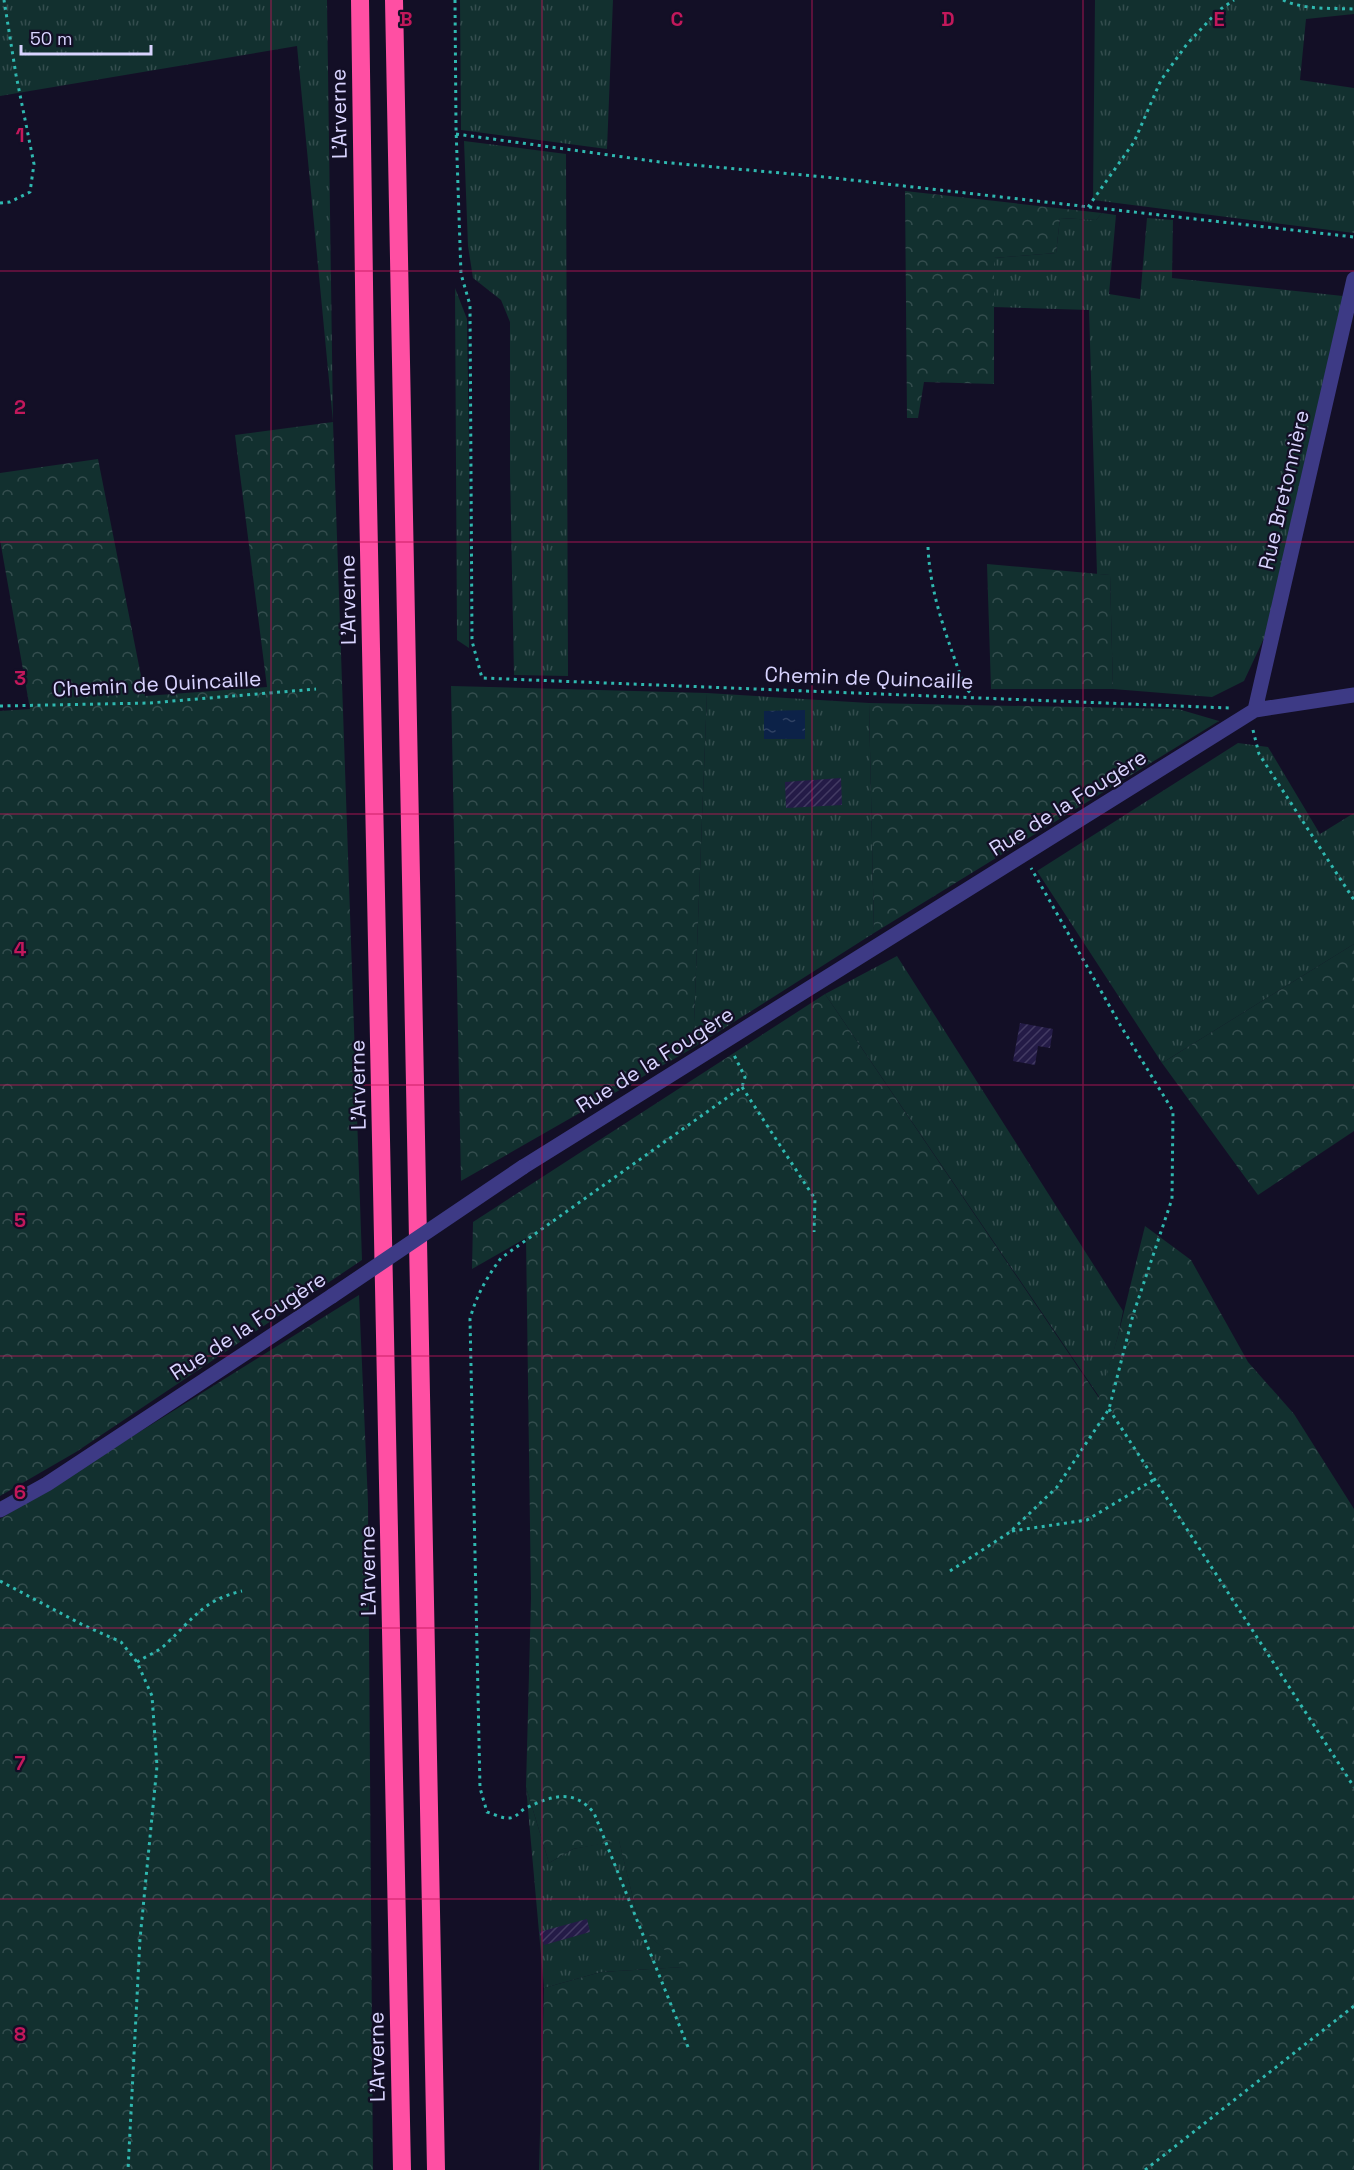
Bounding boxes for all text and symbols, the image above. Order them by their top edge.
text: B [399,6,413,32]
text: C [671,6,684,32]
text: D [941,6,955,32]
text: E [1213,6,1225,32]
scale bar [21,18,152,56]
text: 50 m [30,27,72,50]
street label: L'Arverne [324,69,353,159]
text: 1 [15,122,25,148]
text: 2 [14,394,26,420]
street label: Rue Bretonnière [1252,407,1315,572]
street label: L'Arverne [333,555,362,645]
street label: Chemin de Quincaille [764,660,974,695]
text: 3 [14,665,26,691]
street label: Chemin de Quincaille [52,665,262,702]
street label: Rue de la Fougère [984,743,1152,862]
text: 4 [14,936,27,962]
street label: Rue de la Fougère [571,1000,739,1119]
street label: L'Arverne [343,1040,372,1130]
text: 5 [14,1207,26,1233]
street label: Rue de la Fougère [165,1265,331,1386]
text: 6 [14,1479,26,1505]
street label: L'Arverne [353,1526,382,1616]
text: 7 [14,1750,26,1776]
street label: L'Arverne [362,2012,391,2102]
text: 8 [14,2021,26,2047]

